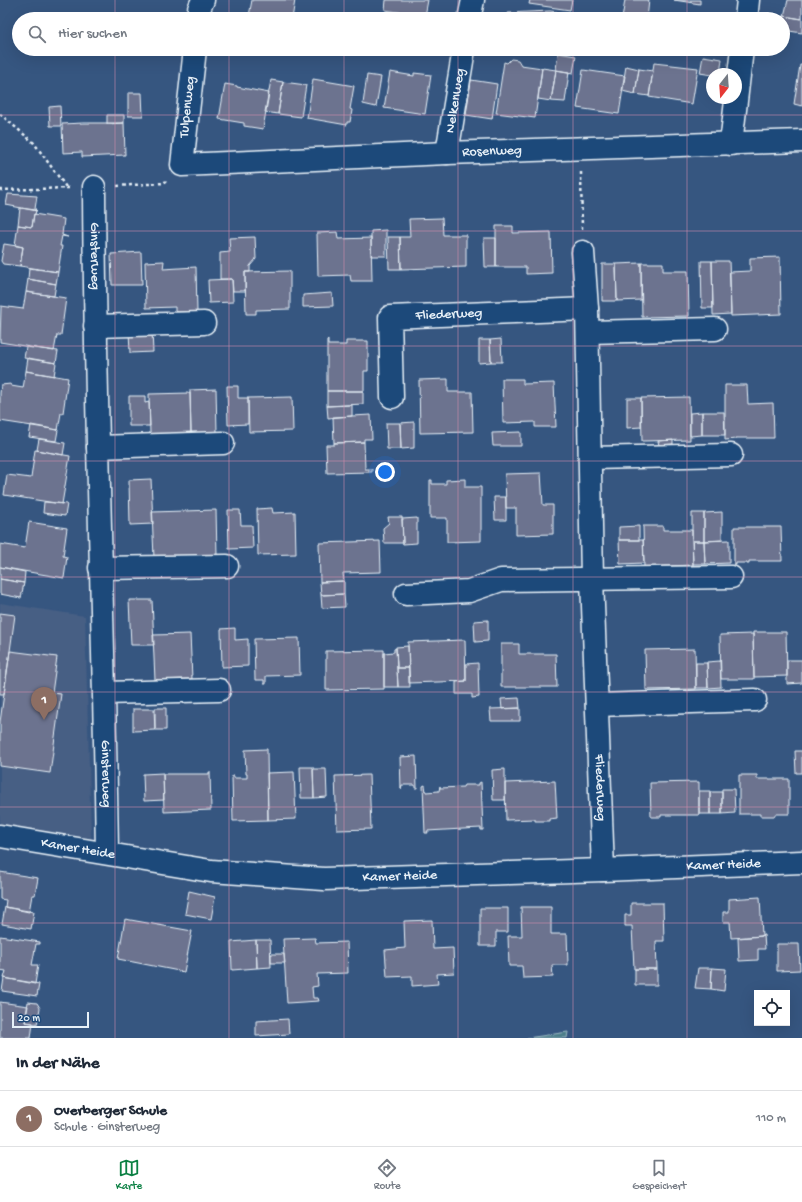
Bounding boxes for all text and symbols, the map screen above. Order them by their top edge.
search box [12,12,790,56]
icon: search [26,23,48,45]
text: Hier suchen [58,25,127,43]
street label: Nelkenweg [442,67,469,134]
north arrow [706,68,742,104]
street label: Tulpenweg [176,75,200,140]
street label: Rosenweg [462,142,522,161]
street label: Ginsterweg [86,222,103,290]
street label: Fliederweg [414,305,483,325]
your location [375,462,395,482]
pin: 1 [31,687,57,720]
street label: Ginsterweg [97,740,115,808]
street label: Fliederweg [590,753,610,822]
street label: Kamer Heide [40,834,117,864]
street label: Kamer Heide [686,855,762,875]
street label: Kamer Heide [362,867,438,886]
map controls [754,990,790,1026]
button: locate [754,990,790,1026]
scale bar [12,1010,89,1029]
text: 20 m [18,1013,40,1025]
text: In der Nähe [16,1054,99,1074]
text: Overberger Schule [54,1102,167,1120]
text: 1 [26,1111,32,1126]
text: 110 m [756,1111,786,1126]
text: Schule · Ginsterweg [54,1120,160,1135]
tab: Karte [116,1157,142,1193]
tab: Route [374,1157,401,1193]
tab: Gespeichert [632,1157,686,1193]

